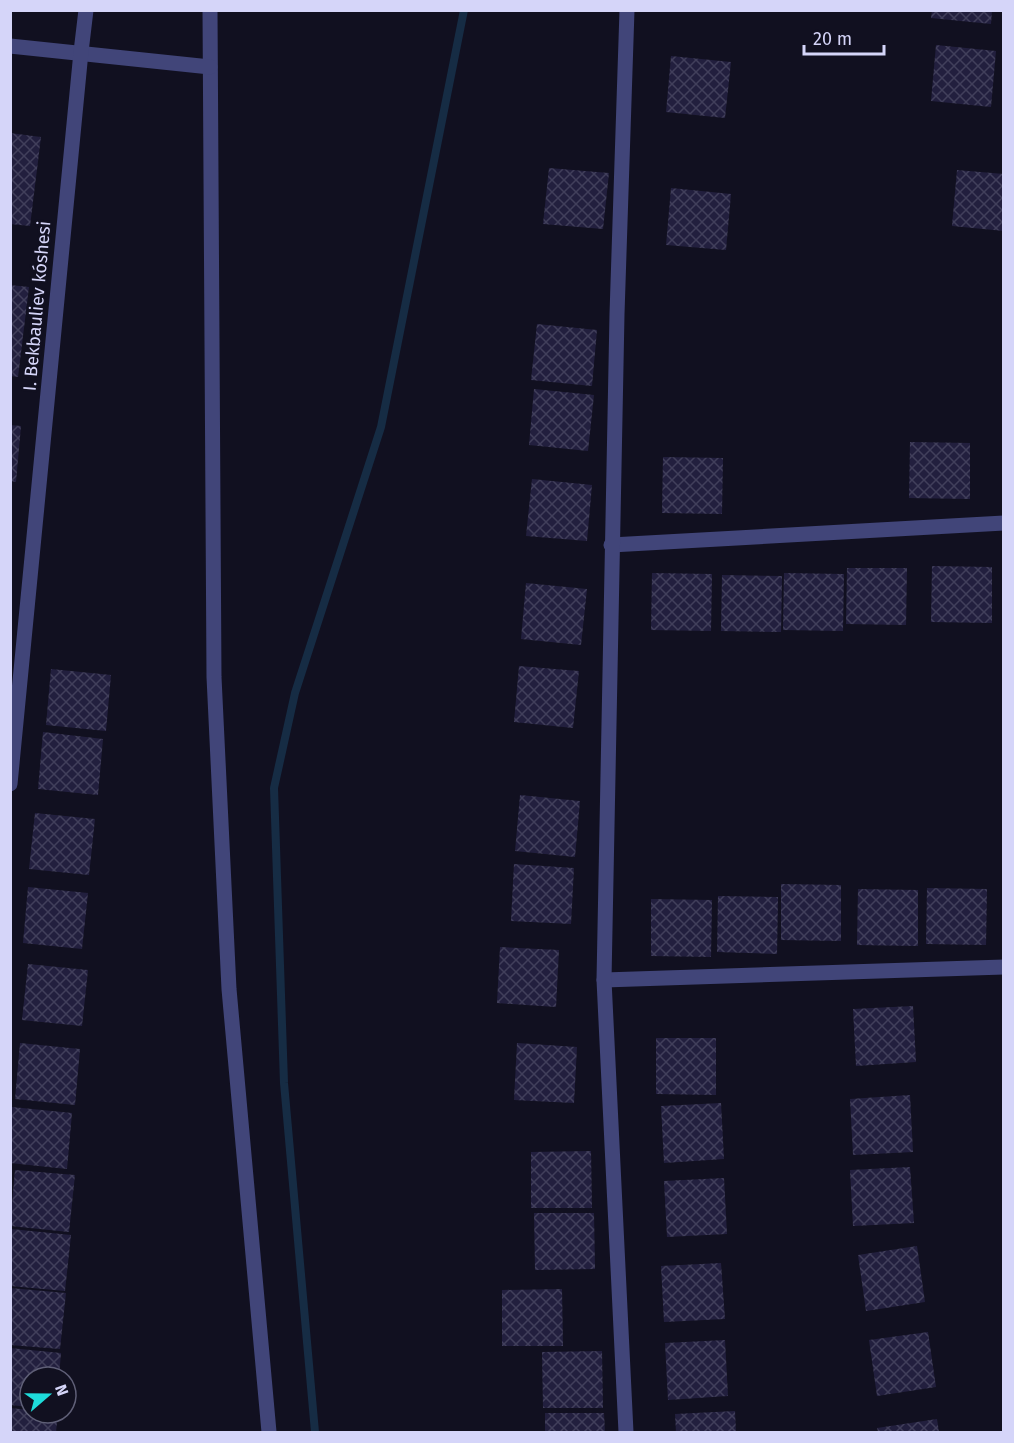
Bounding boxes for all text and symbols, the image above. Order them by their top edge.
scale bar [804,18,884,56]
text: 20 m [813,28,852,50]
street label: I. Bekbauliev kóshesi [19,220,55,392]
north arrow [18,1365,78,1425]
text: N [51,1382,72,1398]

